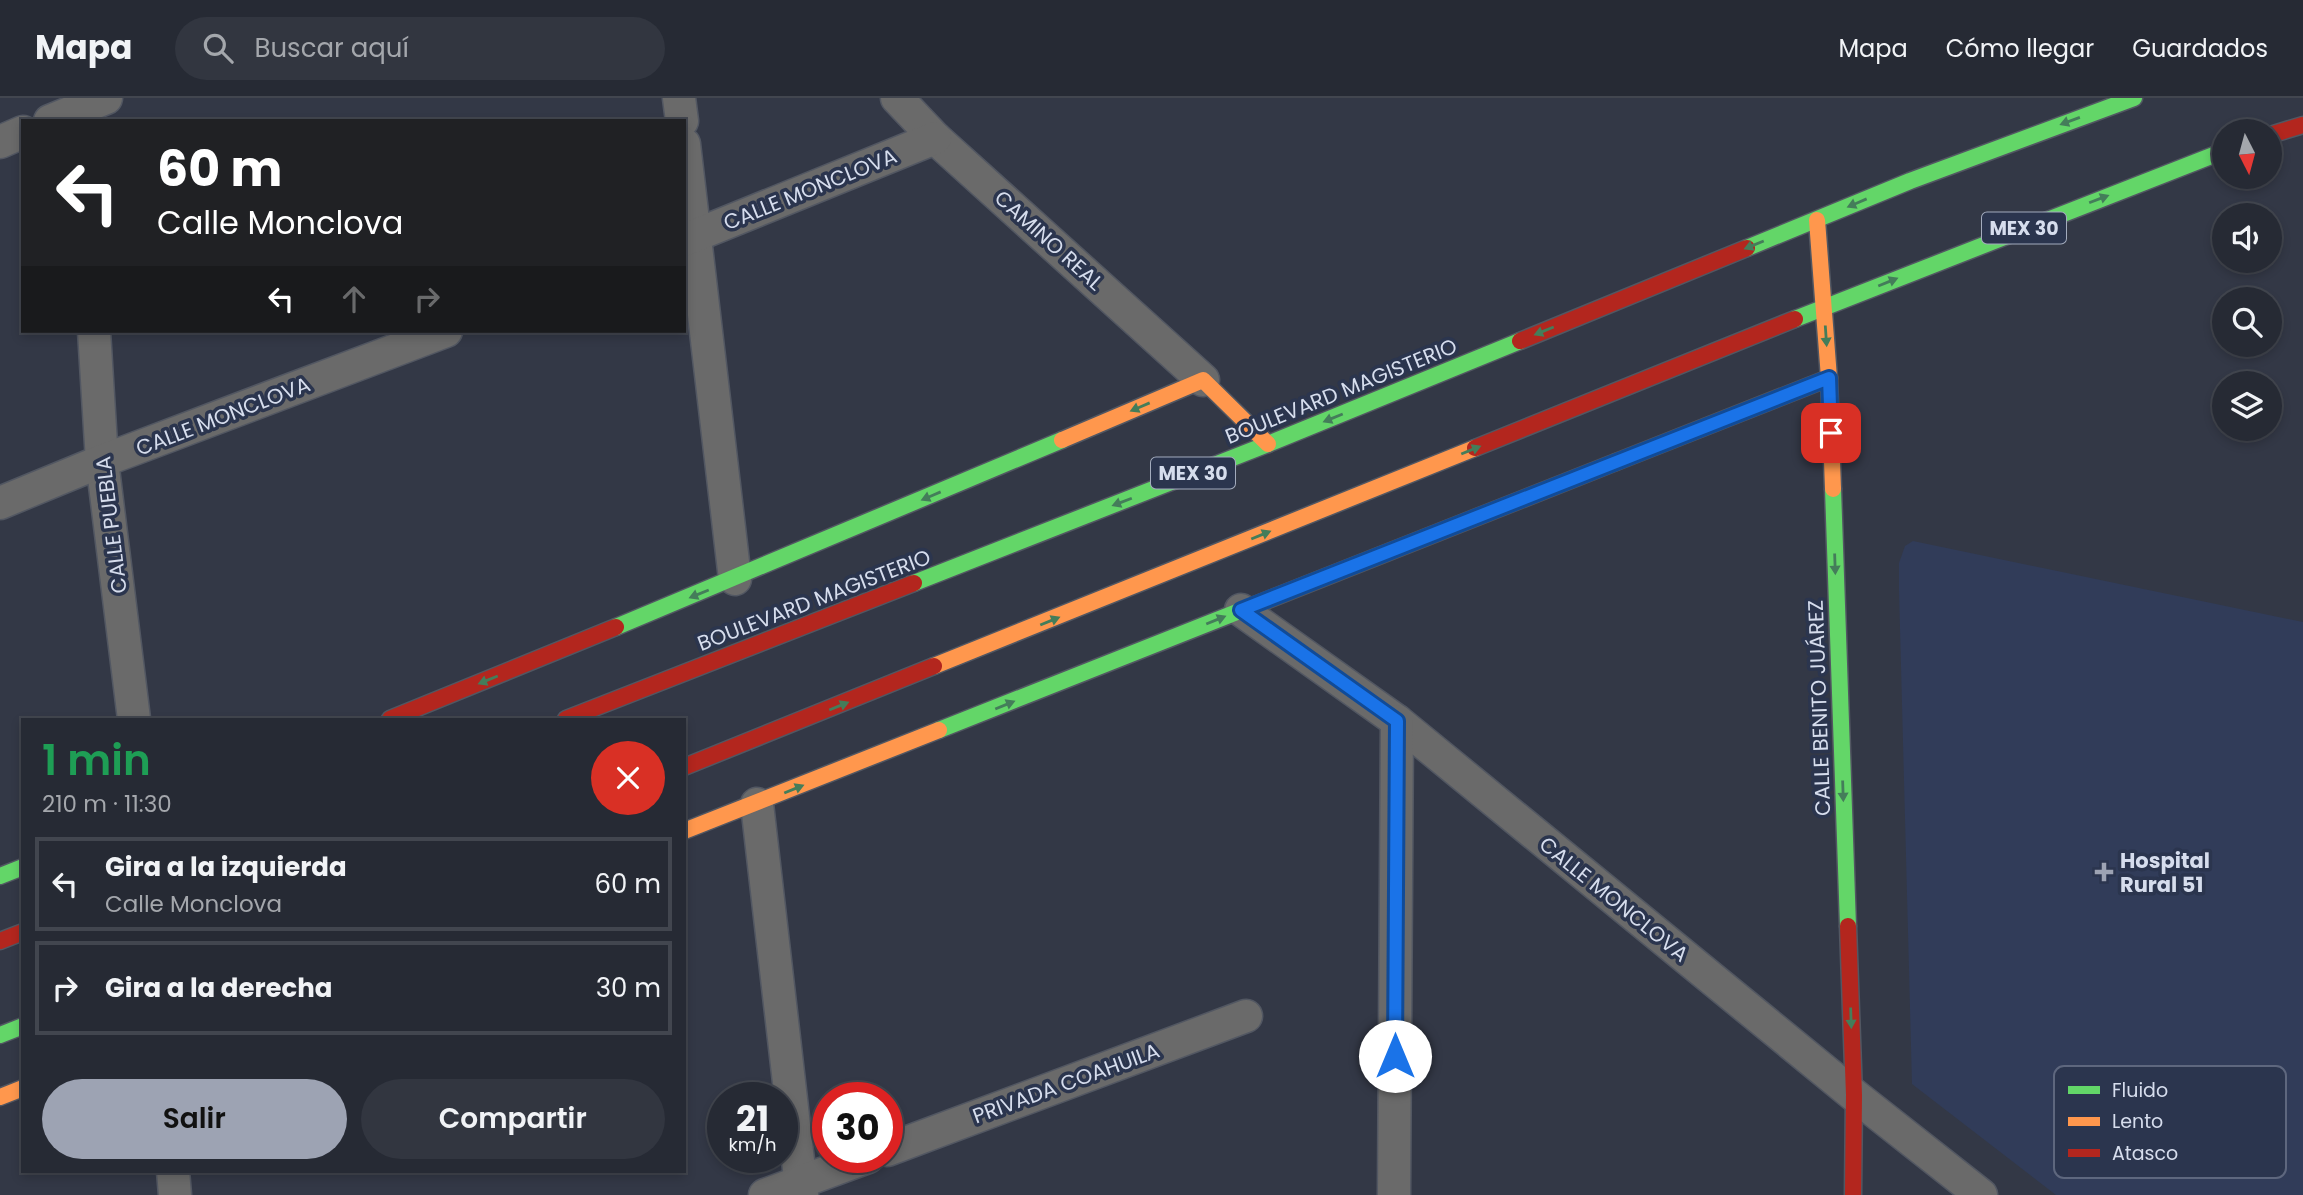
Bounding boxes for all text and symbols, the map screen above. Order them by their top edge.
search box [175,17,665,80]
text: Mapa [35,24,133,71]
icon: search [199,29,237,67]
text: Buscar aquí [255,30,409,66]
text: Mapa [1838,32,1908,65]
text: Cómo llegar [1946,32,2094,65]
text: Guardados [2132,32,2268,65]
one-way arrow [2059,116,2080,127]
north arrow [2212,119,2282,189]
map controls [2212,119,2282,441]
text: 60 m [157,135,282,203]
street label: CALLE MONCLOVA [719,141,901,237]
icon: left [42,147,133,238]
street label: CAMINO REAL [988,183,1110,297]
one-way arrow [2089,193,2110,204]
one-way arrow [1847,198,1868,209]
text: Calle Monclova [157,200,403,245]
button: sound [2212,203,2282,273]
road number: MEX 30 [1982,212,2066,244]
one-way arrow [1744,240,1765,251]
one-way arrow [1877,277,1898,288]
icon: left [262,280,300,318]
icon: ahead [335,280,373,318]
icon: right [408,280,446,318]
button: search [2212,287,2282,357]
one-way arrow [1533,326,1554,337]
one-way arrow [1821,326,1832,348]
street label: BOULEVARD MAGISTERIO [1221,331,1461,451]
street label: CALLE MONCLOVA [132,369,314,463]
button: layers [2212,371,2282,441]
one-way arrow [1130,402,1151,413]
pin [1801,403,1861,463]
one-way arrow [1322,412,1343,423]
icon: arrive [1812,414,1850,452]
one-way arrow [1461,444,1482,455]
street label: CALLE PUEBLA [88,455,134,595]
road number: MEX 30 [1151,458,1235,488]
one-way arrow [920,491,941,502]
one-way arrow [1111,496,1132,507]
one-way arrow [1250,530,1271,541]
street label: BOULEVARD MAGISTERIO [693,542,935,658]
one-way arrow [1830,553,1841,575]
one-way arrow [688,588,709,599]
street label: CALLE BENITO JUÁREZ [1801,599,1837,817]
one-way arrow [1039,615,1060,626]
one-way arrow [1206,615,1227,626]
one-way arrow [477,674,498,685]
one-way arrow [994,699,1015,710]
one-way arrow [828,700,849,711]
text: 1 min [42,731,151,790]
button: close [591,741,665,815]
one-way arrow [1837,780,1849,802]
one-way arrow [783,783,804,794]
text: 210 m · 11:30 [42,788,172,820]
street label: CALLE MONCLOVA [1533,830,1695,968]
place label: Hospital Rural 51 [2120,846,2210,899]
text: Gira a la izquierda [105,849,347,885]
marker: Hospital Rural 51 [2094,862,2114,882]
icon: left [46,865,84,903]
text: 60 m [594,866,661,902]
text: Calle Monclova [105,888,282,920]
icon: right [46,969,84,1007]
text: Gira a la derecha [105,970,333,1006]
text: 30 m [596,970,661,1006]
one-way arrow [1845,1008,1857,1030]
position arrow [1358,1019,1432,1093]
street label: PRIVADA COAHUILA [968,1036,1164,1130]
legend [2054,1066,2286,1178]
text: Fluido [2112,1077,2168,1104]
button: Salir [42,1079,347,1159]
button: Compartir [361,1079,665,1159]
speed limit sign: 30 [812,1082,903,1173]
text: 21 [736,1094,769,1143]
text: Lento [2112,1108,2163,1135]
text: km/h [729,1132,776,1157]
text: Atasco [2112,1140,2178,1167]

